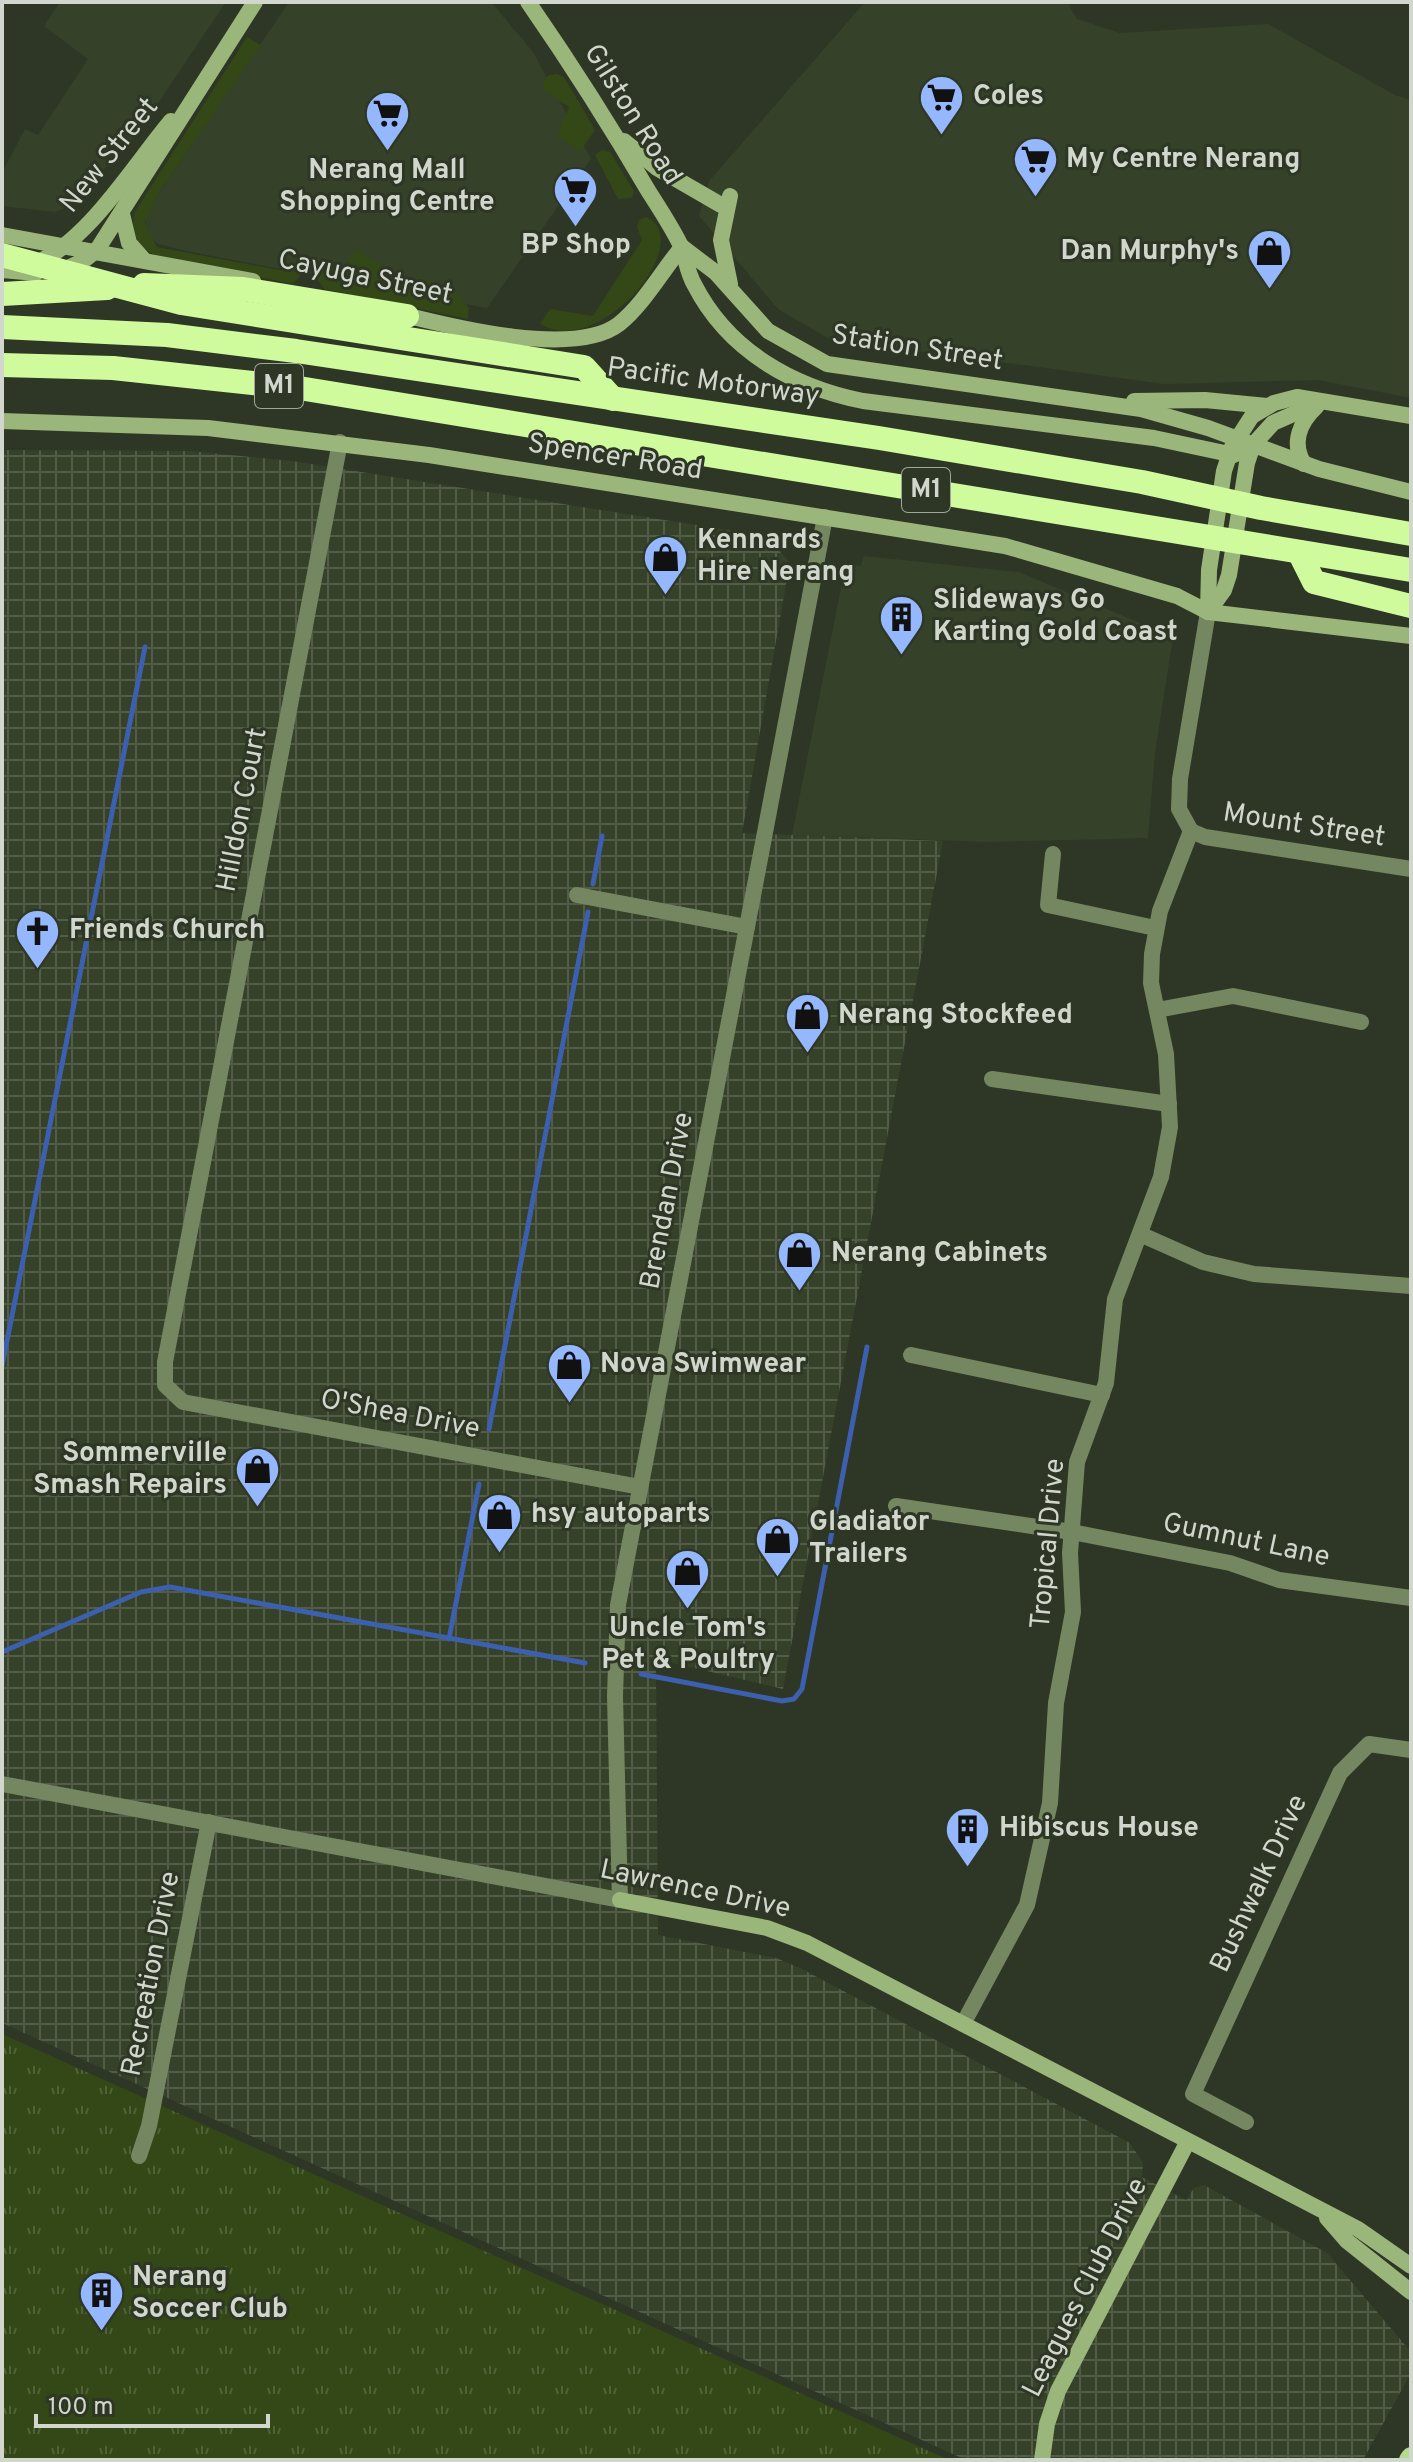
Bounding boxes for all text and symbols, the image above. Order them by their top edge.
street label: Gilston Road [574,38,690,192]
supermarket icon: Coles [918,73,966,136]
place label: Coles [973,79,1044,115]
supermarket icon: Nerang Mall Shopping Centre [363,90,411,153]
street label: New Street [52,91,168,221]
supermarket icon: My Centre Nerang [1011,136,1059,199]
place label: My Centre Nerang [1066,142,1300,178]
place label: Nerang Mall Shopping Centre [279,153,495,221]
supermarket icon: BP Shop [552,165,600,228]
place label: BP Shop [521,228,631,264]
shop icon: Dan Murphy's [1246,228,1294,291]
place label: Dan Murphy's [1061,234,1239,270]
street label: Cayuga Street [274,242,456,314]
street label: Station Street [829,318,1005,380]
street label: Pacific Motorway [604,350,822,416]
road number: M1 [255,364,303,408]
street label: Spencer Road [525,426,705,490]
road number: M1 [902,468,950,512]
place label: Kennards Hire Nerang [697,523,854,591]
shop icon: Kennards Hire Nerang [642,533,690,596]
place label: Slideways Go Karting Gold Coast [933,583,1178,651]
building icon: Slideways Go Karting Gold Coast [878,593,926,656]
street label: Hilldon Court [209,725,277,895]
street label: Mount Street [1220,795,1388,857]
church icon: Friends Church [14,907,62,970]
place label: Friends Church [69,913,265,949]
shop icon: Nerang Stockfeed [783,992,831,1055]
place label: Nerang Stockfeed [838,998,1073,1034]
street label: Brendan Drive [633,1109,703,1293]
shop icon: Nerang Cabinets [776,1230,824,1293]
place label: Nerang Cabinets [831,1236,1048,1272]
shop icon: Nova Swimwear [545,1341,593,1404]
place label: Nova Swimwear [600,1347,807,1383]
street label: O'Shea Drive [317,1382,483,1448]
place label: Sommerville Smash Repairs [33,1436,227,1504]
shop icon: Sommerville Smash Repairs [234,1446,282,1509]
street label: Tropical Drive [1024,1457,1074,1631]
shop icon: hsy autoparts [476,1491,524,1554]
place label: hsy autoparts [531,1497,711,1533]
place label: Gladiator Trailers [809,1505,930,1573]
street label: Gumnut Lane [1159,1506,1333,1576]
shop icon: Gladiator Trailers [754,1515,802,1578]
shop icon: Uncle Tom's Pet & Poultry [664,1548,712,1611]
place label: Uncle Tom's Pet & Poultry [601,1611,775,1679]
street label: Bushwalk Drive [1203,1789,1317,1979]
building icon: Hibiscus House [944,1805,992,1868]
place label: Hibiscus House [999,1811,1199,1847]
street label: Lawrence Drive [596,1852,794,1928]
street label: Recreation Drive [114,1868,190,2080]
street label: Leagues Club Drive [1015,2172,1157,2404]
place label: Nerang Soccer Club [132,2260,288,2328]
building icon: Nerang Soccer Club [77,2270,125,2333]
scale bar [36,2378,268,2428]
text: 100 m [48,2393,114,2423]

